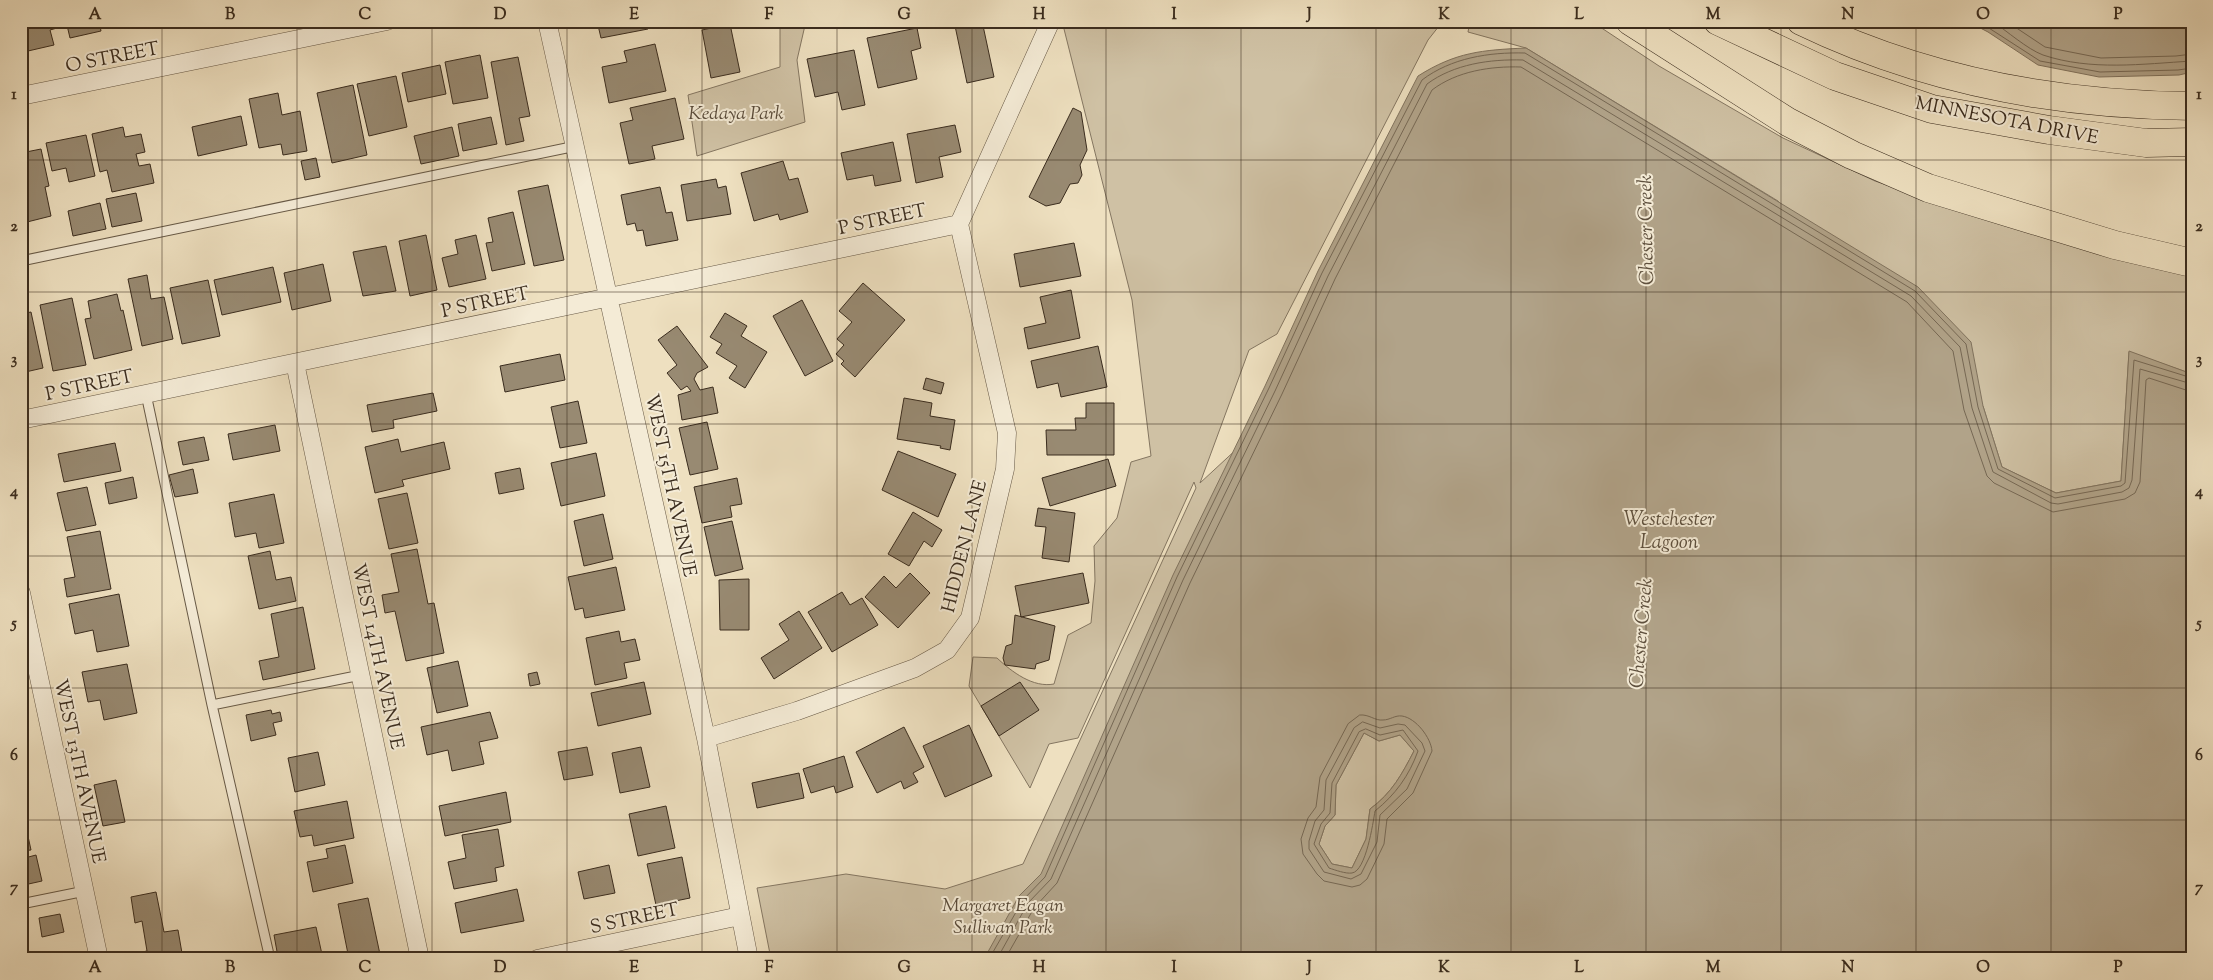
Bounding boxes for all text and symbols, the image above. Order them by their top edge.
text: A [89,4,102,27]
text: B [225,4,235,27]
text: C [359,4,372,27]
text: D [494,4,507,27]
text: E [629,4,639,27]
text: F [765,4,774,27]
text: G [897,4,911,27]
text: H [1033,4,1046,27]
text: I [1171,4,1177,27]
text: J [1305,4,1312,27]
text: K [1438,4,1450,27]
text: L [1574,4,1584,27]
text: M [1706,4,1721,27]
text: N [1842,4,1855,27]
text: O [1976,4,1990,27]
text: P [2113,4,2123,27]
street label: O STREET [63,36,162,81]
text: 1 [11,84,17,107]
text: 1 [2196,84,2202,107]
street label: MINNESOTA DRIVE [1913,90,2101,153]
park label: Kedaya Park [688,101,784,128]
water label: Chester Creek [1632,175,1663,285]
street label: P STREET [836,198,929,243]
text: 2 [10,216,18,239]
text: 2 [2195,216,2203,239]
street label: P STREET [439,281,532,326]
text: 3 [11,349,18,372]
text: 3 [2196,349,2203,372]
street label: P STREET [43,364,136,409]
street label: WEST 15TH AVENUE [637,391,702,580]
street label: HIDDEN LANE [936,477,995,616]
text: 4 [9,481,18,504]
text: 4 [2194,481,2203,504]
water label: Westchester Lagoon [1623,506,1715,558]
street label: WEST 14TH AVENUE [344,561,410,753]
water label: Chester Creek [1623,577,1662,689]
text: 5 [9,613,17,636]
text: 5 [2194,613,2202,636]
street label: WEST 13TH AVENUE [46,677,111,867]
text: 6 [10,745,18,768]
text: 6 [2195,745,2203,768]
text: 7 [10,877,19,900]
text: 7 [2195,877,2204,900]
park label: Margaret Eagan Sullivan Park [942,893,1064,942]
street label: S STREET [588,897,681,942]
text: A [89,957,102,980]
text: B [225,957,235,980]
text: C [359,957,372,980]
text: D [494,957,507,980]
text: E [629,957,639,980]
text: F [765,957,774,980]
text: G [897,957,911,980]
text: H [1033,957,1046,980]
text: I [1171,957,1177,980]
text: J [1305,957,1312,980]
text: K [1438,957,1450,980]
text: L [1574,957,1584,980]
text: M [1706,957,1721,980]
text: N [1842,957,1855,980]
text: O [1976,957,1990,980]
text: P [2113,957,2123,980]

